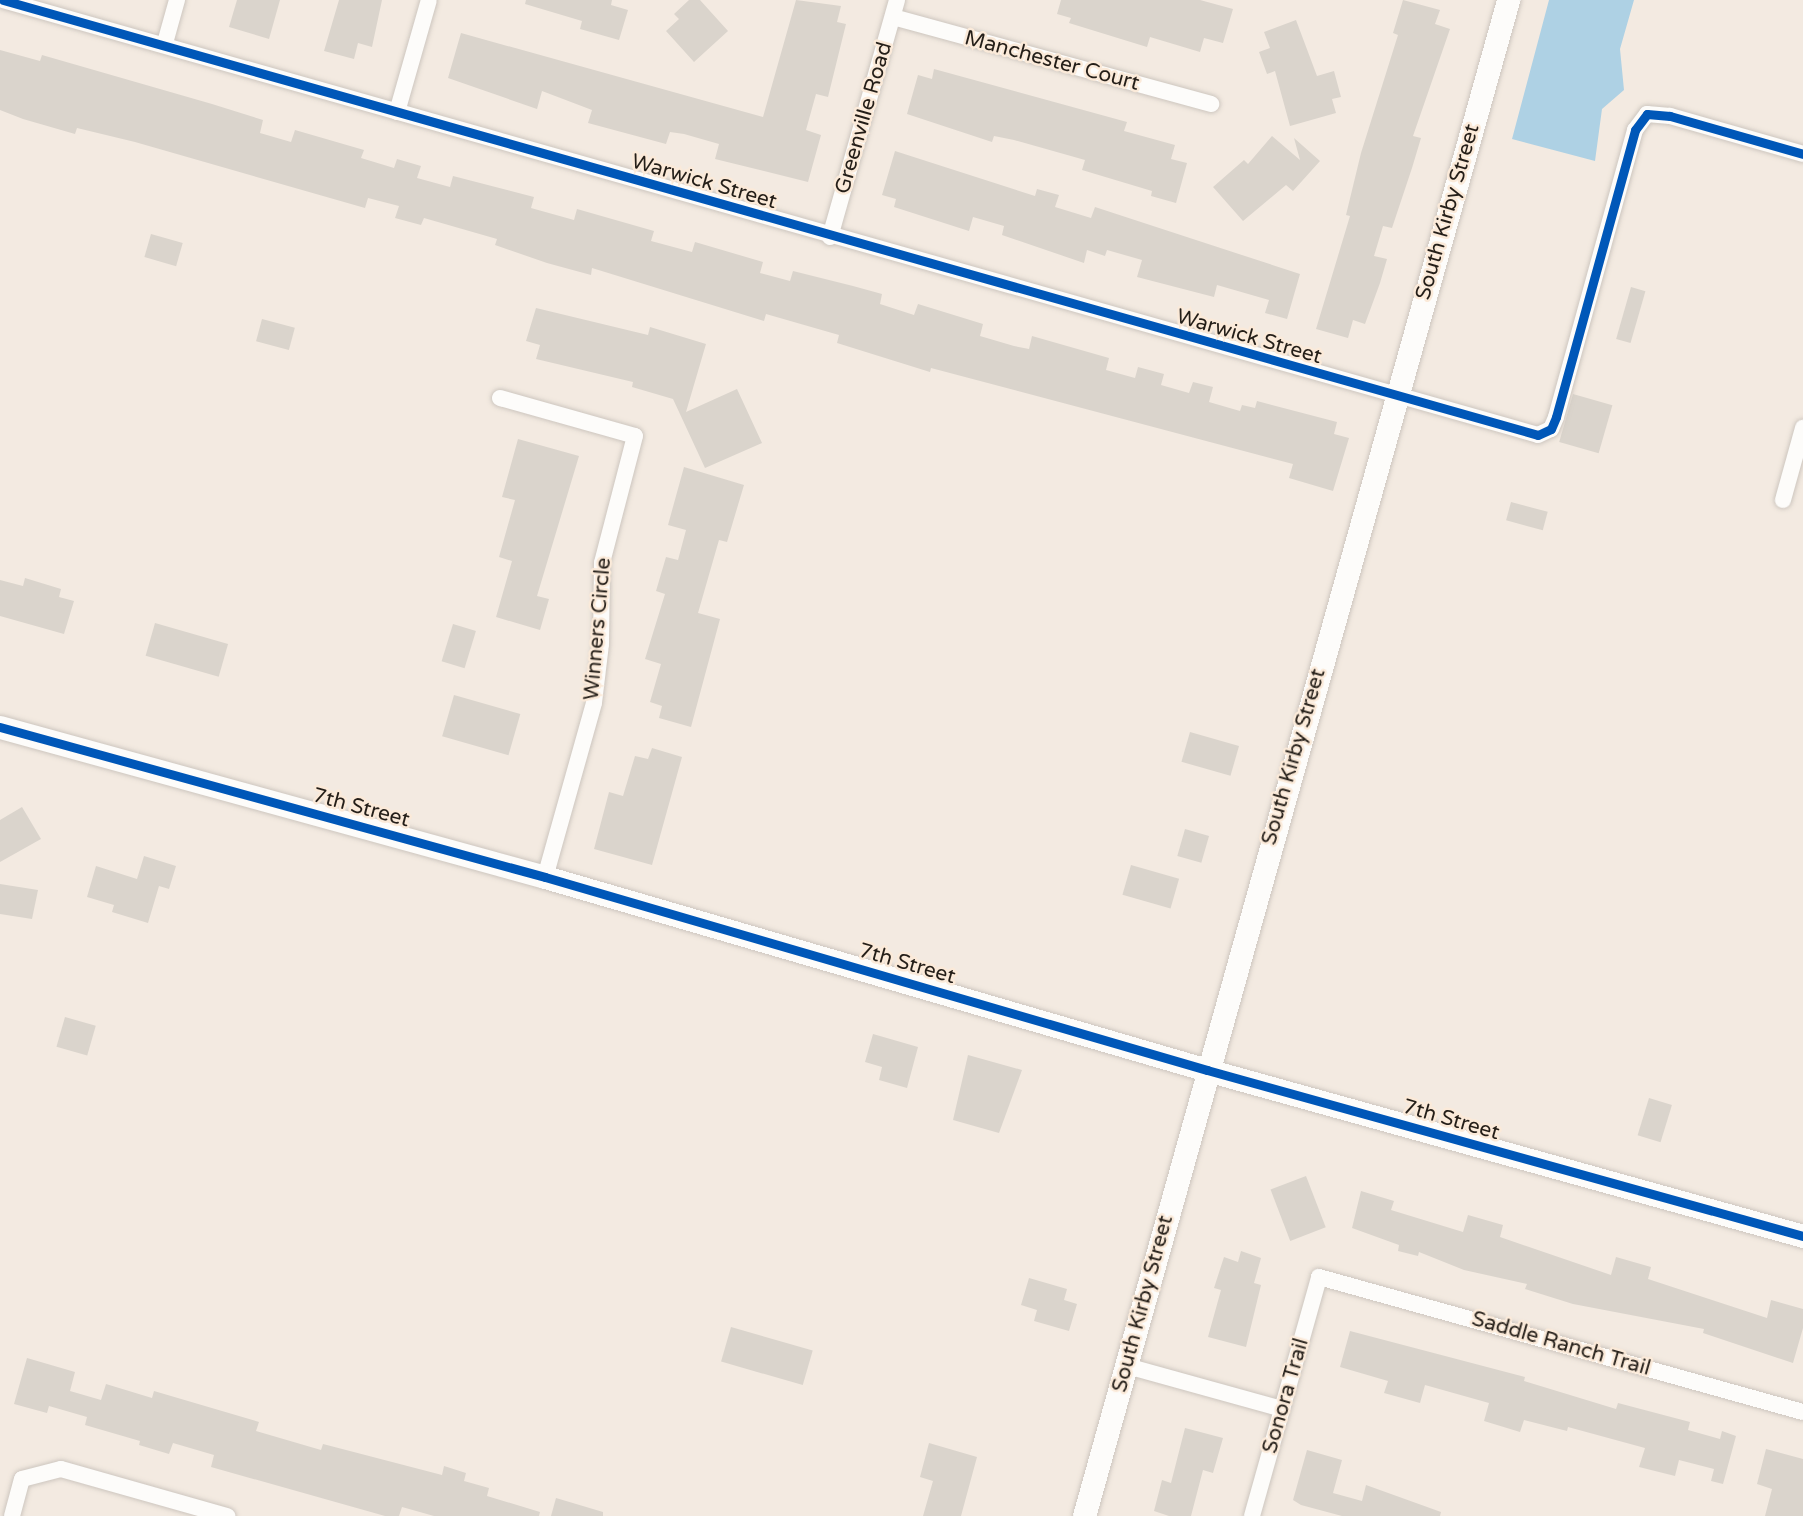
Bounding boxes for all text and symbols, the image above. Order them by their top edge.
street label: Manchester Court [962,26,1142,96]
street label: Greenville Road [830,39,898,197]
street label: South Kirby Street [1411,121,1485,303]
street label: Warwick Street [628,149,780,215]
street label: Warwick Street [1173,304,1325,370]
street label: Winners Circle [579,557,617,701]
street label: South Kirby Street [1257,666,1331,848]
street label: 7th Street [310,783,412,833]
street label: 7th Street [856,938,958,990]
street label: 7th Street [1400,1094,1502,1146]
street label: South Kirby Street [1107,1213,1179,1395]
street label: Saddle Ranch Trail [1469,1306,1653,1382]
street label: Sonora Trail [1258,1336,1314,1456]

